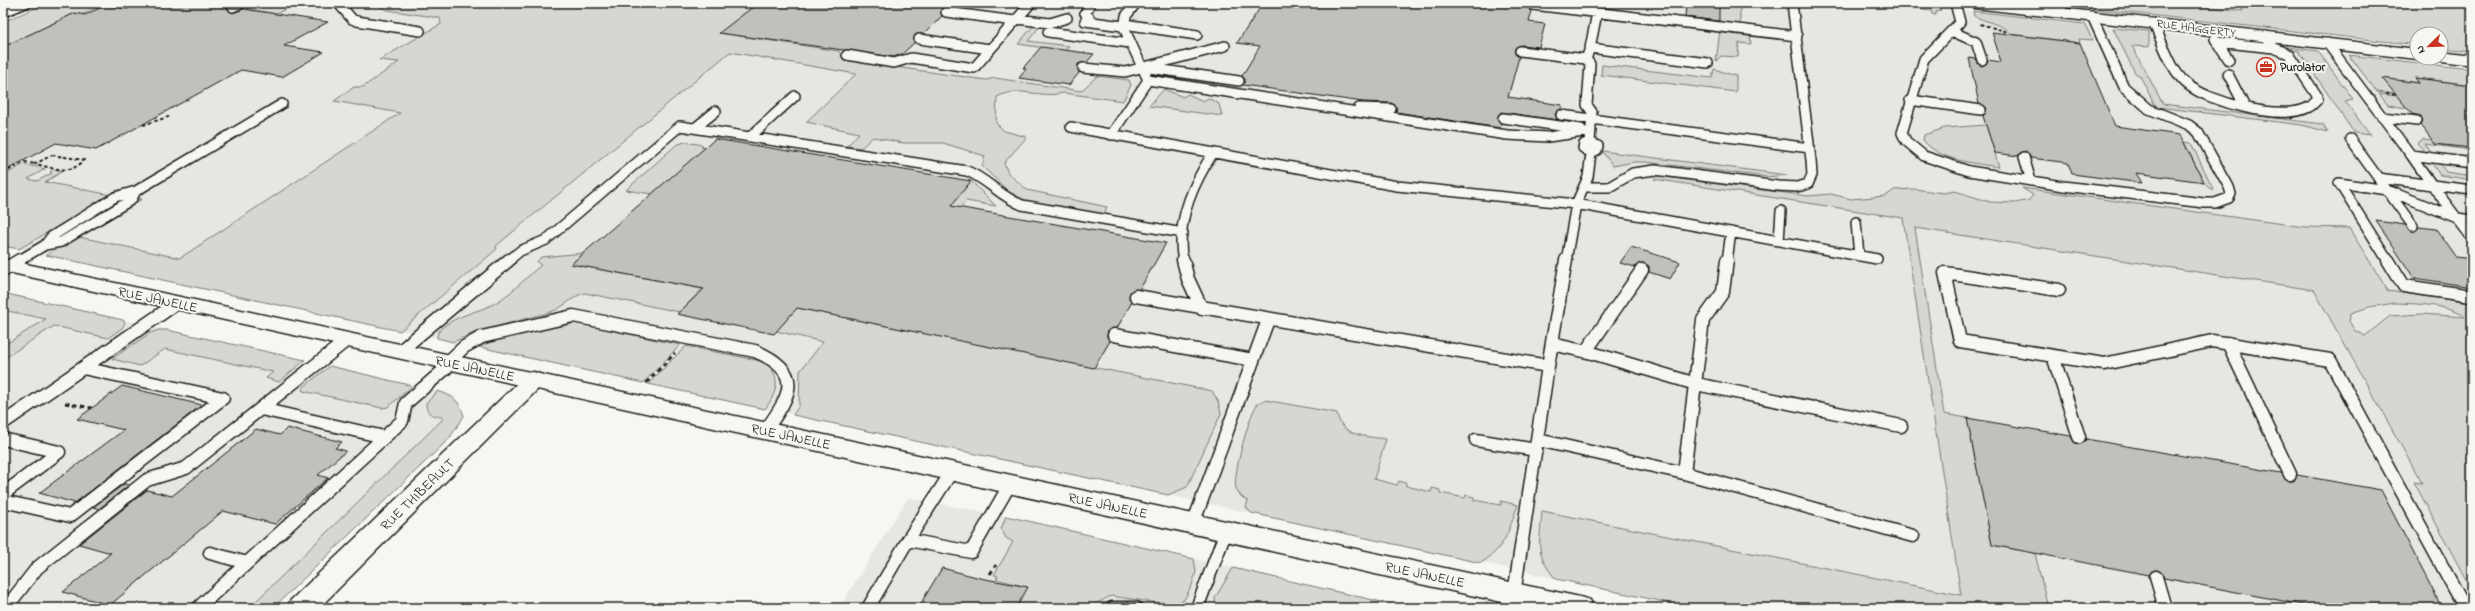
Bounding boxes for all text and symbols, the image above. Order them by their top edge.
street label: RUE HAGGERTY [2155,15,2237,43]
north arrow [2409,26,2449,66]
text: N [2412,43,2430,56]
office icon: Purolator [2255,56,2277,78]
place label: Purolator [2279,59,2325,77]
street label: RUE JANELLE [116,282,199,319]
street label: RUE JANELLE [433,351,516,388]
street label: RUE JANELLE [749,419,832,456]
street label: RUE THIBEAULT [376,454,460,536]
street label: RUE JANELLE [1066,488,1149,525]
street label: RUE JANELLE [1383,557,1466,594]

